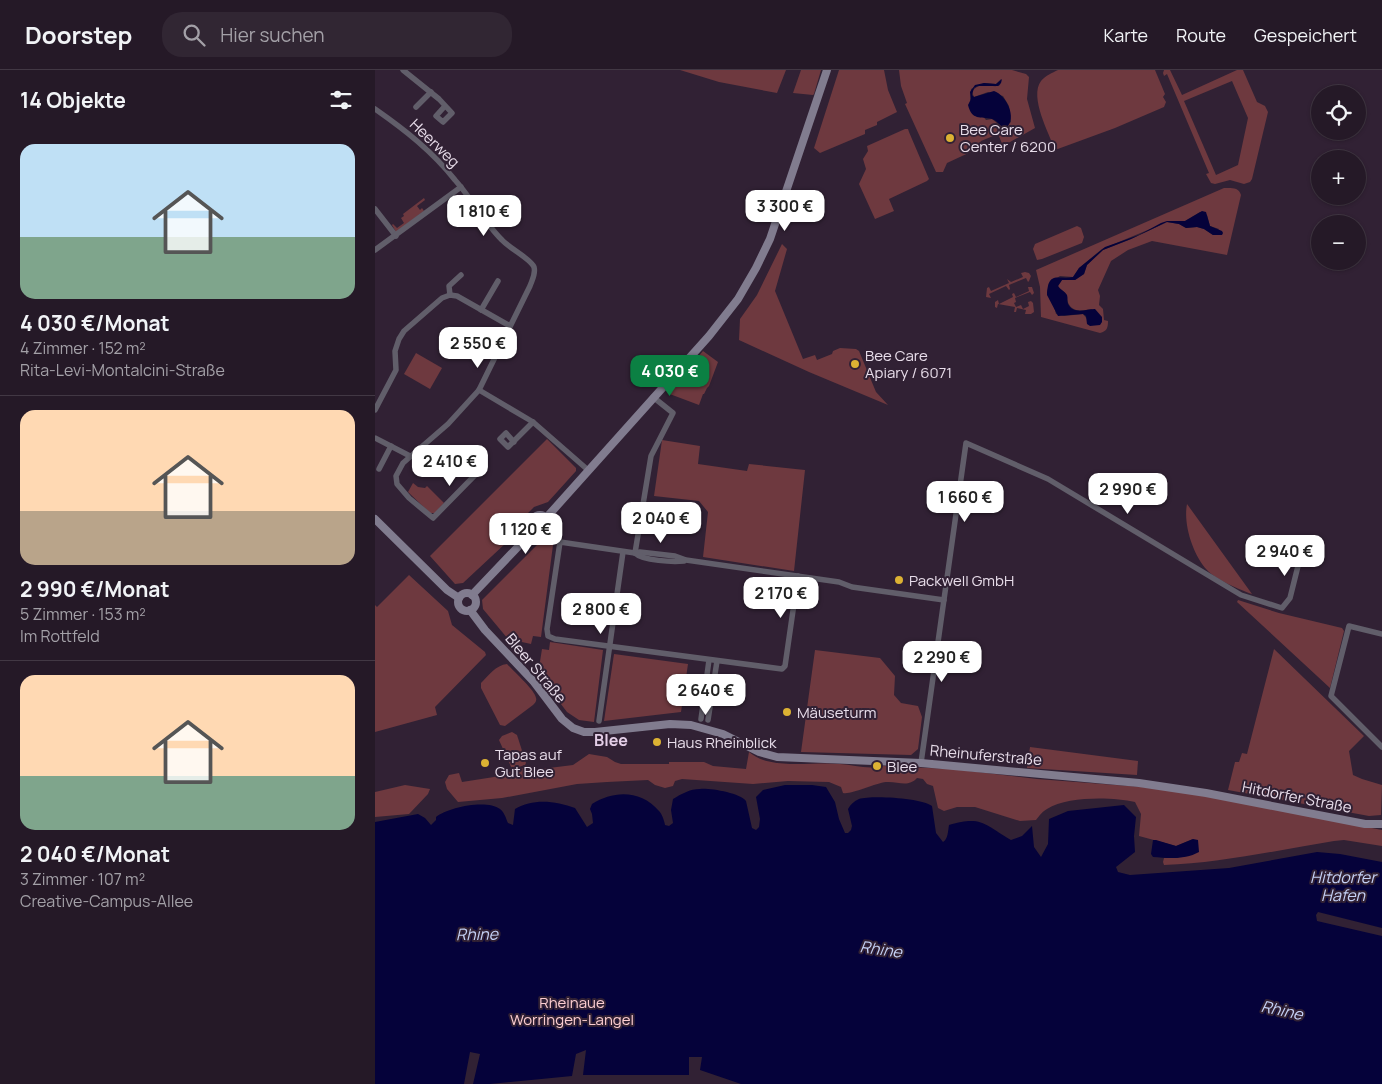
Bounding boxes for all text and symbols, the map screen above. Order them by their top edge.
search box [162,12,512,57]
text: Doorstep [25,18,132,51]
icon: search [180,21,208,49]
text: Hier suchen [220,22,325,48]
text: Karte [1103,23,1148,47]
text: Route [1176,23,1226,47]
text: Gespeichert [1254,23,1357,47]
map controls [1311,85,1366,270]
button: locate [1311,85,1366,140]
text: 14 Objekte [20,86,126,114]
icon: filters [327,86,355,114]
street label: Heerweg [405,114,465,172]
place label: Bee Care Center / 6200 [960,119,1056,157]
marker: Bee Care Center / 6200 [944,132,956,144]
button: + [1311,150,1366,205]
icon: home [143,177,233,267]
pin: 3 300 € [739,190,831,232]
pin: 1 810 € [438,194,530,237]
text: 3 300 € [757,195,813,217]
text: 1 810 € [458,200,510,222]
button: − [1311,215,1366,270]
text: 4 030 €/Monat [20,309,170,337]
pin: 2 550 € [432,326,524,369]
text: 2 550 € [450,332,506,354]
text: 4 Zimmer · 152 m² [20,337,146,359]
place label: Bee Care Apiary / 6071 [865,345,952,383]
pin: 4 030 € [624,354,716,397]
marker: Bee Care Apiary / 6071 [849,358,861,370]
text: Rita-Levi-Montalcini-Straße [20,359,225,381]
text: 4 030 € [641,360,699,382]
icon: home [143,442,233,532]
pin: 2 410 € [404,444,496,487]
text: 2 410 € [423,450,477,472]
pin: 2 990 € [1082,472,1174,515]
text: 2 990 € [1099,478,1157,500]
pin: 1 660 € [919,480,1011,523]
text: 1 660 € [938,486,992,508]
pin: 2 040 € [615,502,707,544]
text: 2 040 € [632,507,690,529]
pin: 1 120 € [480,512,572,555]
text: 1 120 € [500,518,552,540]
pin: 2 940 € [1239,534,1331,577]
text: 2 940 € [1256,540,1314,562]
place label: Packwell GmbH [909,570,1014,591]
marker: Packwell GmbH [893,574,905,586]
text: 2 990 €/Monat [20,575,170,603]
pin: 2 170 € [735,576,827,619]
text: 2 170 € [755,582,807,604]
pin: 2 800 € [555,592,647,635]
text: 2 800 € [572,598,630,620]
text: 5 Zimmer · 153 m² [20,603,146,625]
text: Im Rottfeld [20,625,100,647]
street label: Bleer Straße [501,629,572,708]
pin: 2 290 € [896,640,988,683]
text: 2 290 € [914,646,970,668]
pin: 2 640 € [660,674,752,716]
text: 2 640 € [677,679,735,701]
place label: Mäuseturm [797,702,877,723]
marker: Mäuseturm [781,706,793,718]
icon: home [143,707,233,797]
district label: Blee [594,729,628,751]
place label: Haus Rheinblick [667,732,777,753]
marker: Haus Rheinblick [651,736,663,748]
street label: Rheinuferstraße [929,740,1043,770]
place label: Tapas auf Gut Blee [495,744,563,782]
place label: Blee [887,756,917,777]
marker: Tapas auf Gut Blee [479,757,491,769]
marker: Blee [871,760,883,772]
street label: Hitdorfer Straße [1240,776,1354,818]
text: 2 040 €/Monat [20,840,170,868]
water label: Hitdorfer Hafen [1310,866,1378,906]
text: 3 Zimmer · 107 m² [20,868,145,890]
text: Creative-Campus-Allee [20,890,193,912]
water label: Rhine [456,923,500,945]
water label: Rhine [859,935,905,963]
park label: Rheinaue Worringen-Langel [510,992,634,1030]
water label: Rhine [1259,995,1306,1025]

